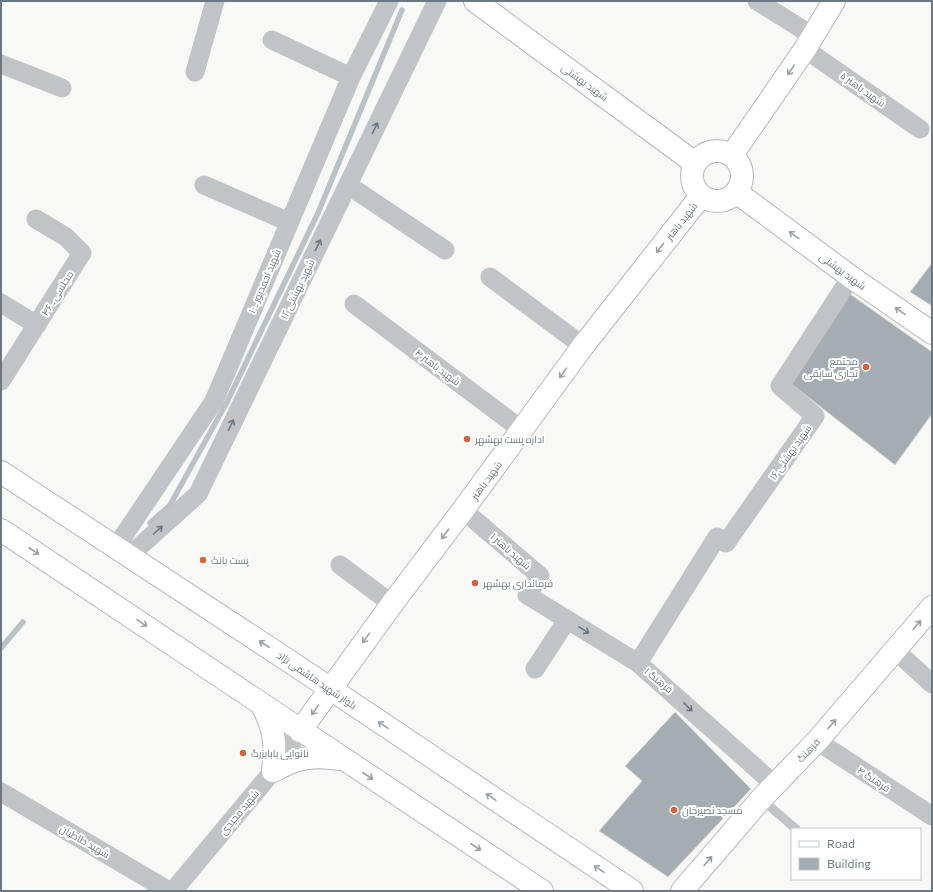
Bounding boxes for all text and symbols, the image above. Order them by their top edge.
street label: شهید بهشتی [559,61,611,104]
one-way arrow [787,64,795,75]
street label: شهید باهنر ۵ [838,69,888,110]
one-way arrow [372,122,379,134]
street label: شهید باهنر [662,200,700,244]
one-way arrow [789,231,800,240]
one-way arrow [315,239,323,251]
one-way arrow [656,243,664,254]
street label: شهید احمدپور ـ ۱۰ [245,247,284,315]
street label: شهید بهشتی [817,250,869,293]
street label: شهید بهشتی ۱۲ [277,257,318,321]
street label: مجلسی ـ ۴۶ [38,268,76,318]
one-way arrow [895,307,906,315]
street label: شهید باهنر ۴ [413,346,463,389]
place label: مجتمع تجاری سابقی [804,355,858,380]
marker: مجتمع تجاری سابقی [861,362,871,372]
one-way arrow [559,368,567,379]
one-way arrow [228,419,235,431]
street label: شهید بهشتی ۱۶ [767,422,814,482]
place label: اداره پست بهشهر [474,433,544,446]
marker: اداره پست بهشهر [462,434,472,444]
street label: شهید باهنر [467,458,505,503]
one-way arrow [153,525,163,534]
one-way arrow [440,529,449,540]
street label: شهید باهنر ۱ [488,530,534,573]
one-way arrow [28,547,39,555]
place label: پست بانک [211,554,249,567]
marker: پست بانک [198,555,208,565]
place label: فرمانداری بهشهر [482,577,553,590]
marker: فرمانداری بهشهر [470,578,480,588]
one-way arrow [136,619,147,627]
one-way arrow [913,620,922,630]
one-way arrow [578,626,590,634]
one-way arrow [362,633,371,644]
one-way arrow [258,640,270,648]
street label: بلوار شهید هاشمی نژاد [274,649,359,712]
street label: فرهنگ ۱ [642,665,676,695]
one-way arrow [683,702,693,711]
one-way arrow [311,704,319,715]
one-way arrow [828,718,837,729]
one-way arrow [378,721,389,729]
street label: فرهنگ [794,736,822,764]
place label: نانوایی بابابزرگ [251,747,309,760]
marker: نانوایی بابابزرگ [238,748,248,758]
street label: فرهنگ ۴ [855,764,893,794]
one-way arrow [362,772,373,780]
street label: شهید مجیدی [217,787,262,837]
one-way arrow [486,793,497,801]
place label: مسجد نصیرخان [682,804,743,817]
marker: مسجد نصیرخان [669,805,679,815]
street label: شهید طاطیان [57,822,112,861]
legend [791,828,921,880]
text: Road [827,836,855,850]
one-way arrow [470,844,482,852]
one-way arrow [703,856,712,867]
text: Building [827,856,871,870]
one-way arrow [594,865,605,874]

